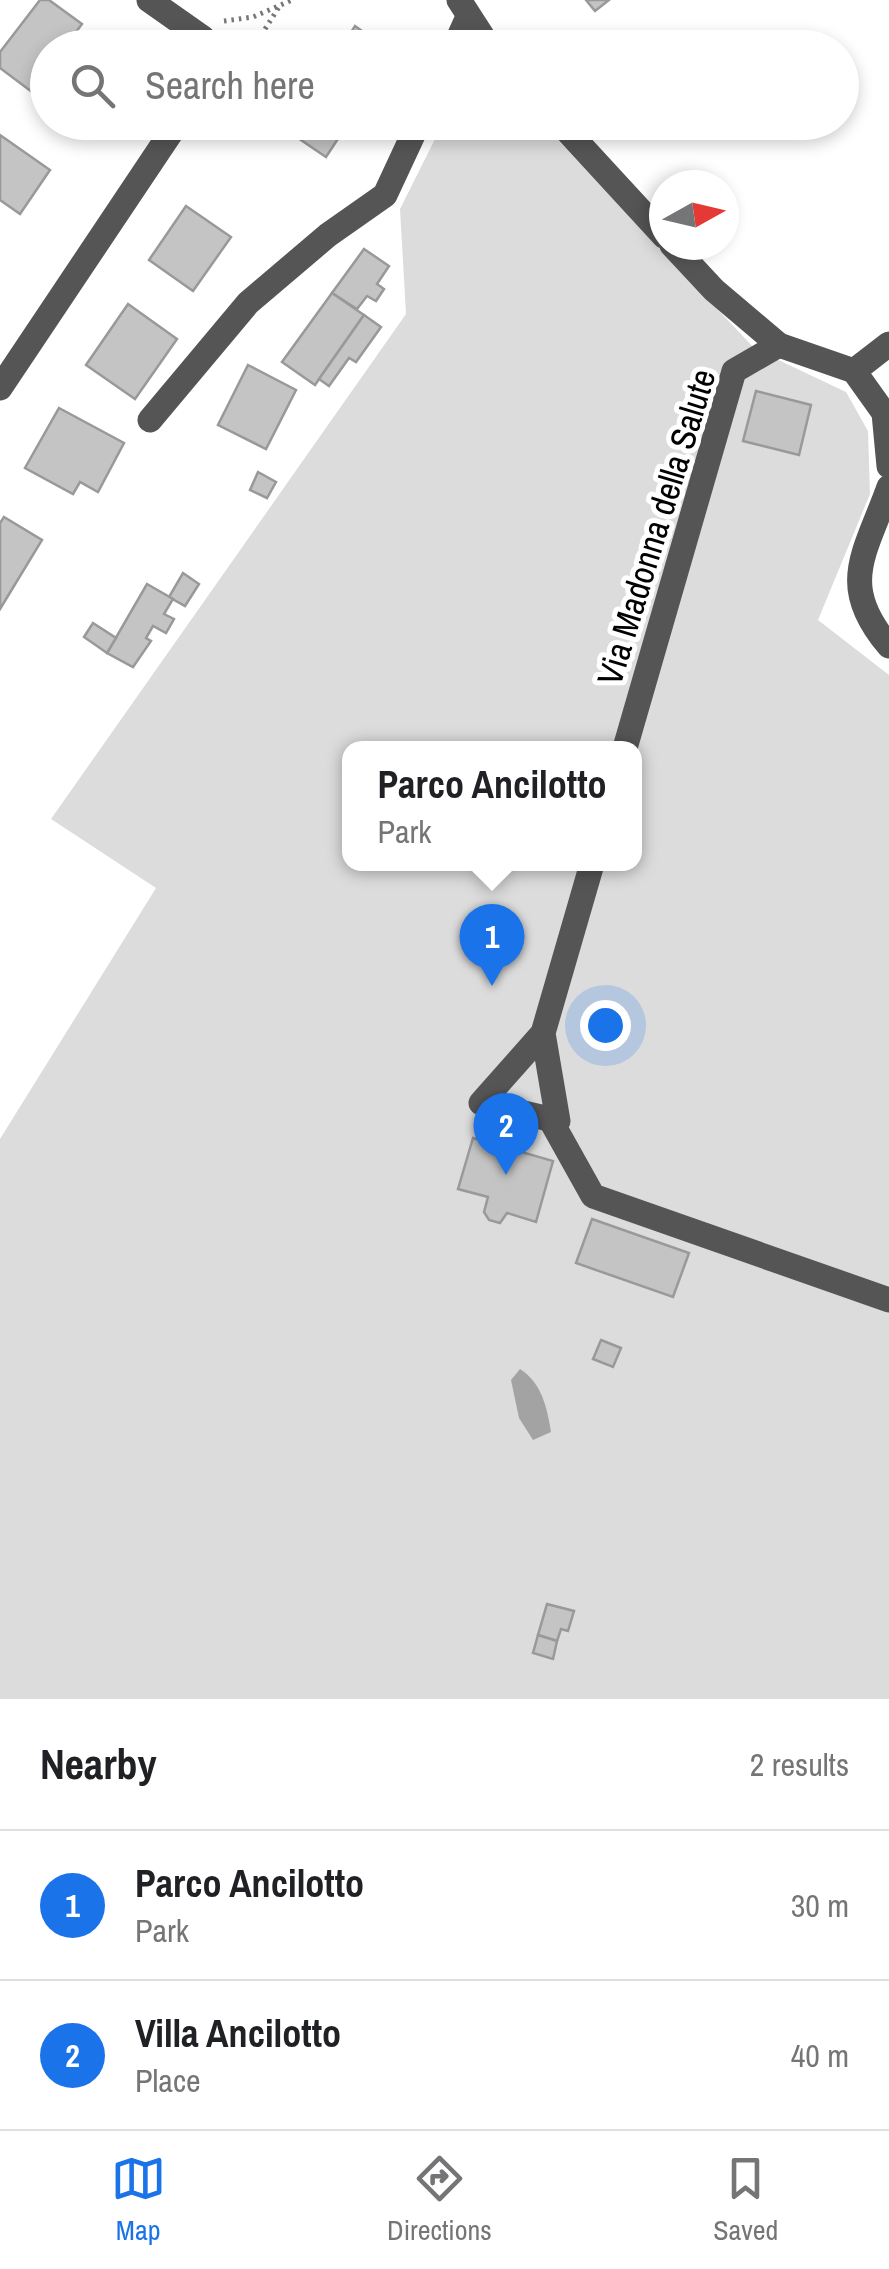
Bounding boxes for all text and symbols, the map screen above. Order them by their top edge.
search box [30,30,859,140]
icon: search [65,58,120,113]
text: Search here [145,60,315,111]
north arrow [649,170,739,260]
street label: Via Madonna della Salute [586,363,726,691]
popup [342,741,642,871]
text: Parco Ancilotto [377,759,607,810]
text: Park [377,810,431,853]
pin: 1 [460,904,524,986]
your location [580,1000,631,1051]
pin: 2 [474,1092,538,1175]
text: Nearby [40,1736,157,1792]
text: 2 results [750,1743,849,1786]
text: Parco Ancilotto [135,1858,364,1909]
text: 1 [65,1884,80,1927]
text: 30 m [791,1884,849,1927]
text: Park [135,1909,189,1952]
text: Villa Ancilotto [135,2008,341,2059]
text: 2 [65,2034,80,2077]
text: 40 m [791,2034,849,2077]
text: Place [135,2059,201,2102]
tab: Map [111,2151,166,2249]
tab: Directions [387,2151,492,2249]
tab: Saved [713,2151,778,2249]

